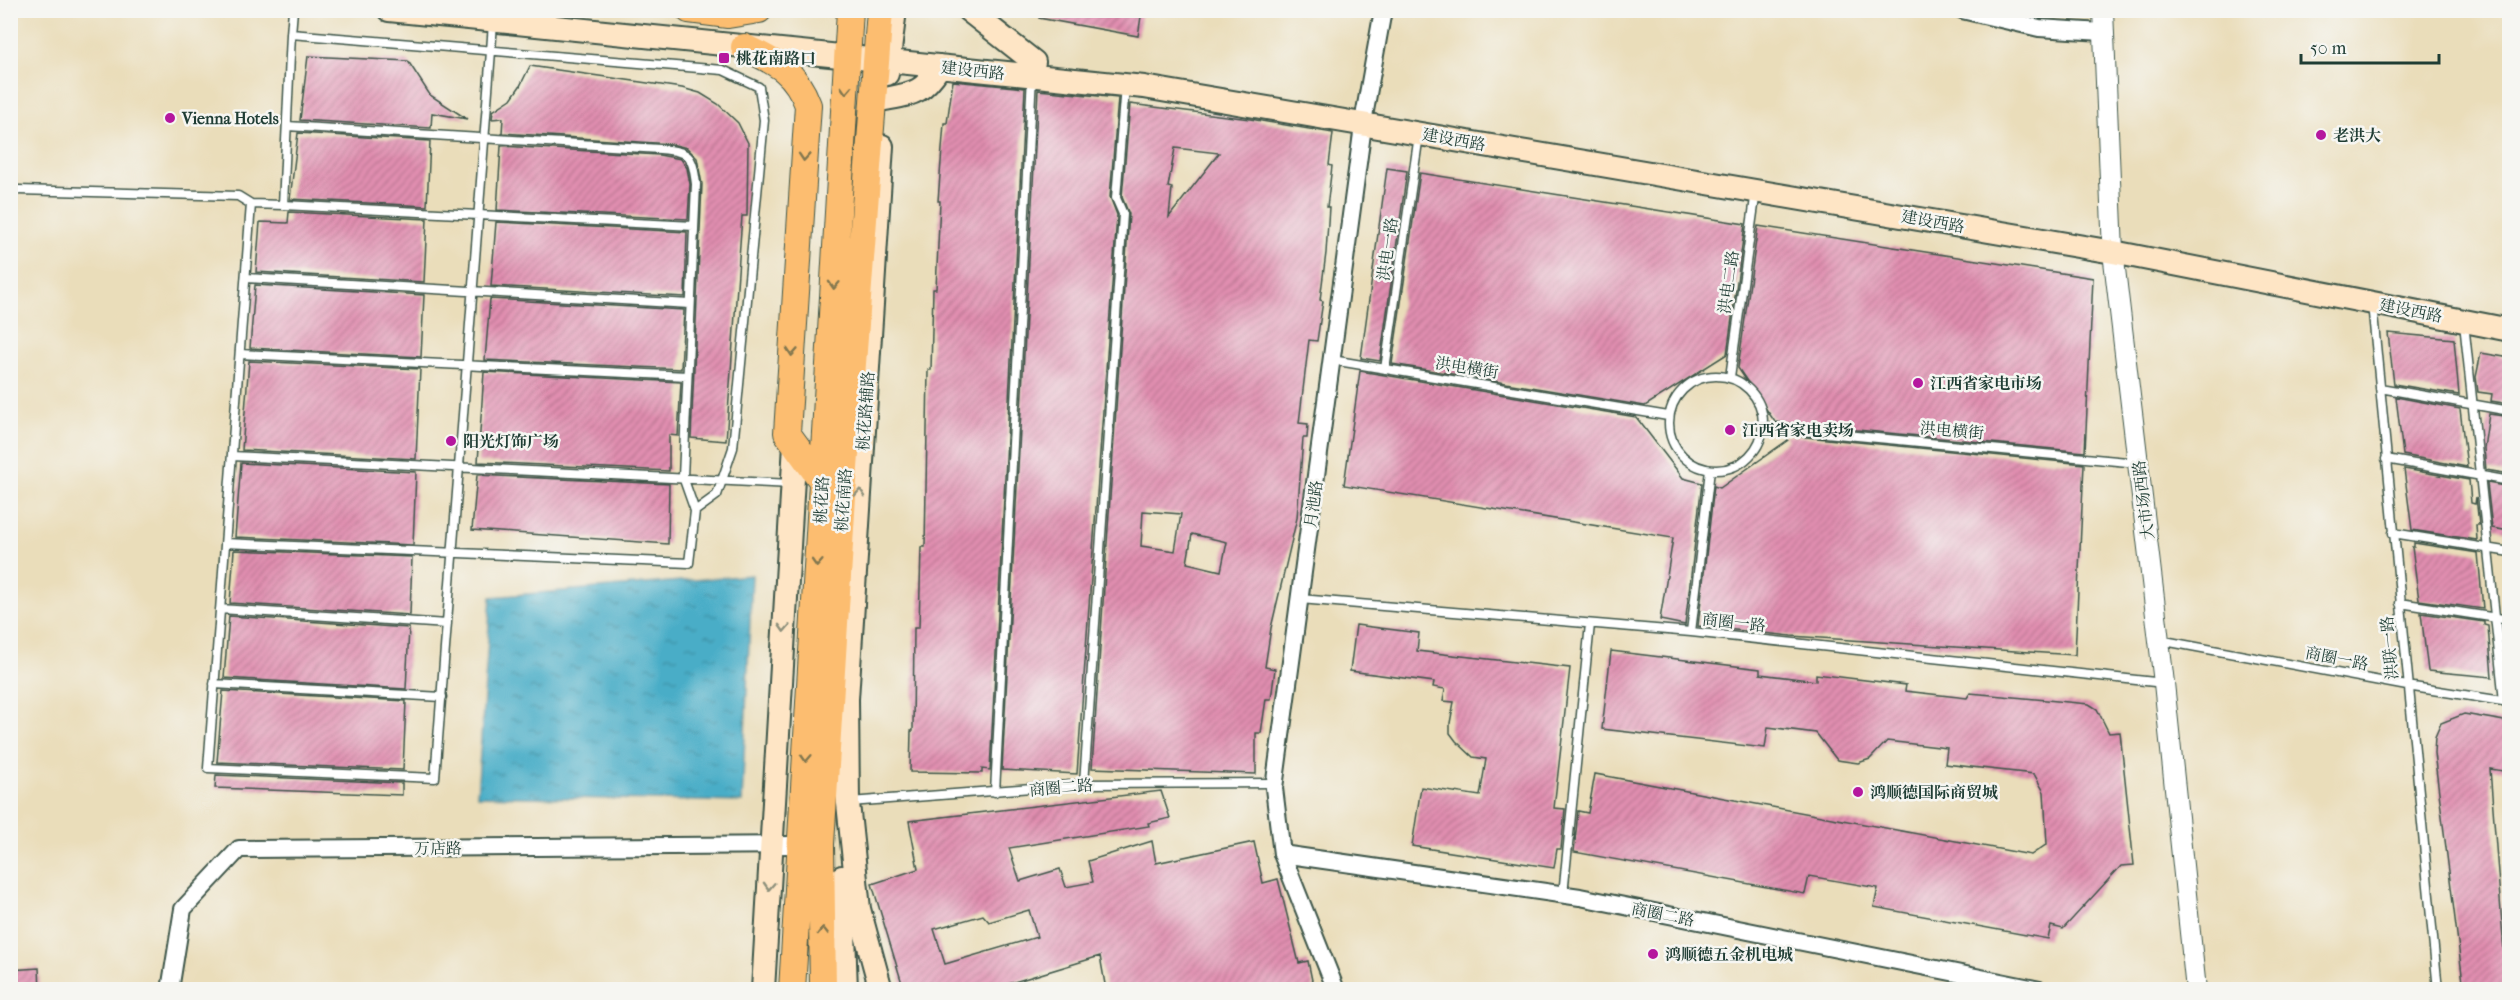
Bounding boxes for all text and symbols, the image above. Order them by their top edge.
scale bar [2301,27,2439,65]
text: 50 m [2310,38,2347,59]
place label: 桃花南路口 [736,49,816,68]
marker: 桃花南路口 [717,51,731,65]
street label: 建设西路 [940,58,1006,83]
one-way arrow [839,85,852,94]
place label: Vienna Hotels [181,109,279,128]
marker: Vienna Hotels [163,111,177,125]
street label: 建设西路 [1421,125,1487,154]
place label: 老洪大 [2333,126,2381,145]
marker: 老洪大 [2314,128,2328,142]
one-way arrow [798,153,811,162]
street label: 建设西路 [1900,207,1966,236]
street label: 洪电一路 [1374,216,1401,282]
street label: 洪电二路 [1715,249,1742,315]
one-way arrow [828,280,841,289]
street label: 建设西路 [2378,295,2444,326]
one-way arrow [786,347,799,356]
street label: 洪电横街 [1434,353,1500,382]
street label: 桃花路辅路 [853,370,878,452]
place label: 江西省家电市场 [1930,374,2042,393]
marker: 江西省家电市场 [1911,376,1925,390]
street label: 洪电横街 [1919,418,1985,443]
place label: 江西省家电卖场 [1742,421,1854,440]
marker: 江西省家电卖场 [1723,423,1737,437]
place label: 阳光灯饰广场 [463,432,559,451]
marker: 阳光灯饰广场 [444,434,458,448]
street label: 大市场西路 [2129,459,2158,541]
street label: 桃花南路 [832,467,855,533]
street label: 桃花路 [811,476,832,524]
street label: 月池路 [1301,479,1326,529]
one-way arrow [854,488,867,497]
one-way arrow [811,559,824,568]
street label: 商圈一路 [1701,610,1767,635]
street label: 洪联一路 [2377,615,2402,681]
one-way arrow [777,624,790,633]
street label: 商圈一路 [2304,643,2370,674]
one-way arrow [799,753,812,762]
street label: 商圈二路 [1028,775,1094,800]
place label: 鸿顺德国际商贸城 [1870,783,1998,802]
marker: 鸿顺德国际商贸城 [1851,785,1865,799]
street label: 万店路 [414,839,462,858]
one-way arrow [763,881,776,890]
street label: 商圈二路 [1630,899,1696,930]
one-way arrow [816,927,829,936]
place label: 鸿顺德五金机电城 [1665,945,1793,964]
marker: 鸿顺德五金机电城 [1646,947,1660,961]

